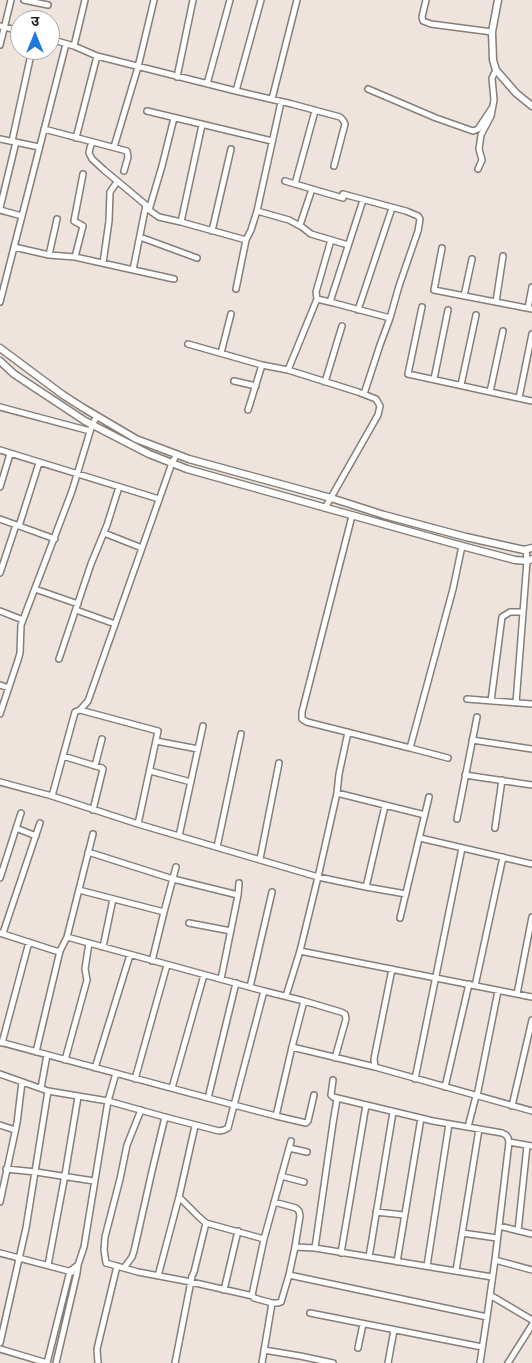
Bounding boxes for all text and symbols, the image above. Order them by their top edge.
north arrow [10,10,60,60]
text: उ [31,11,39,30]

